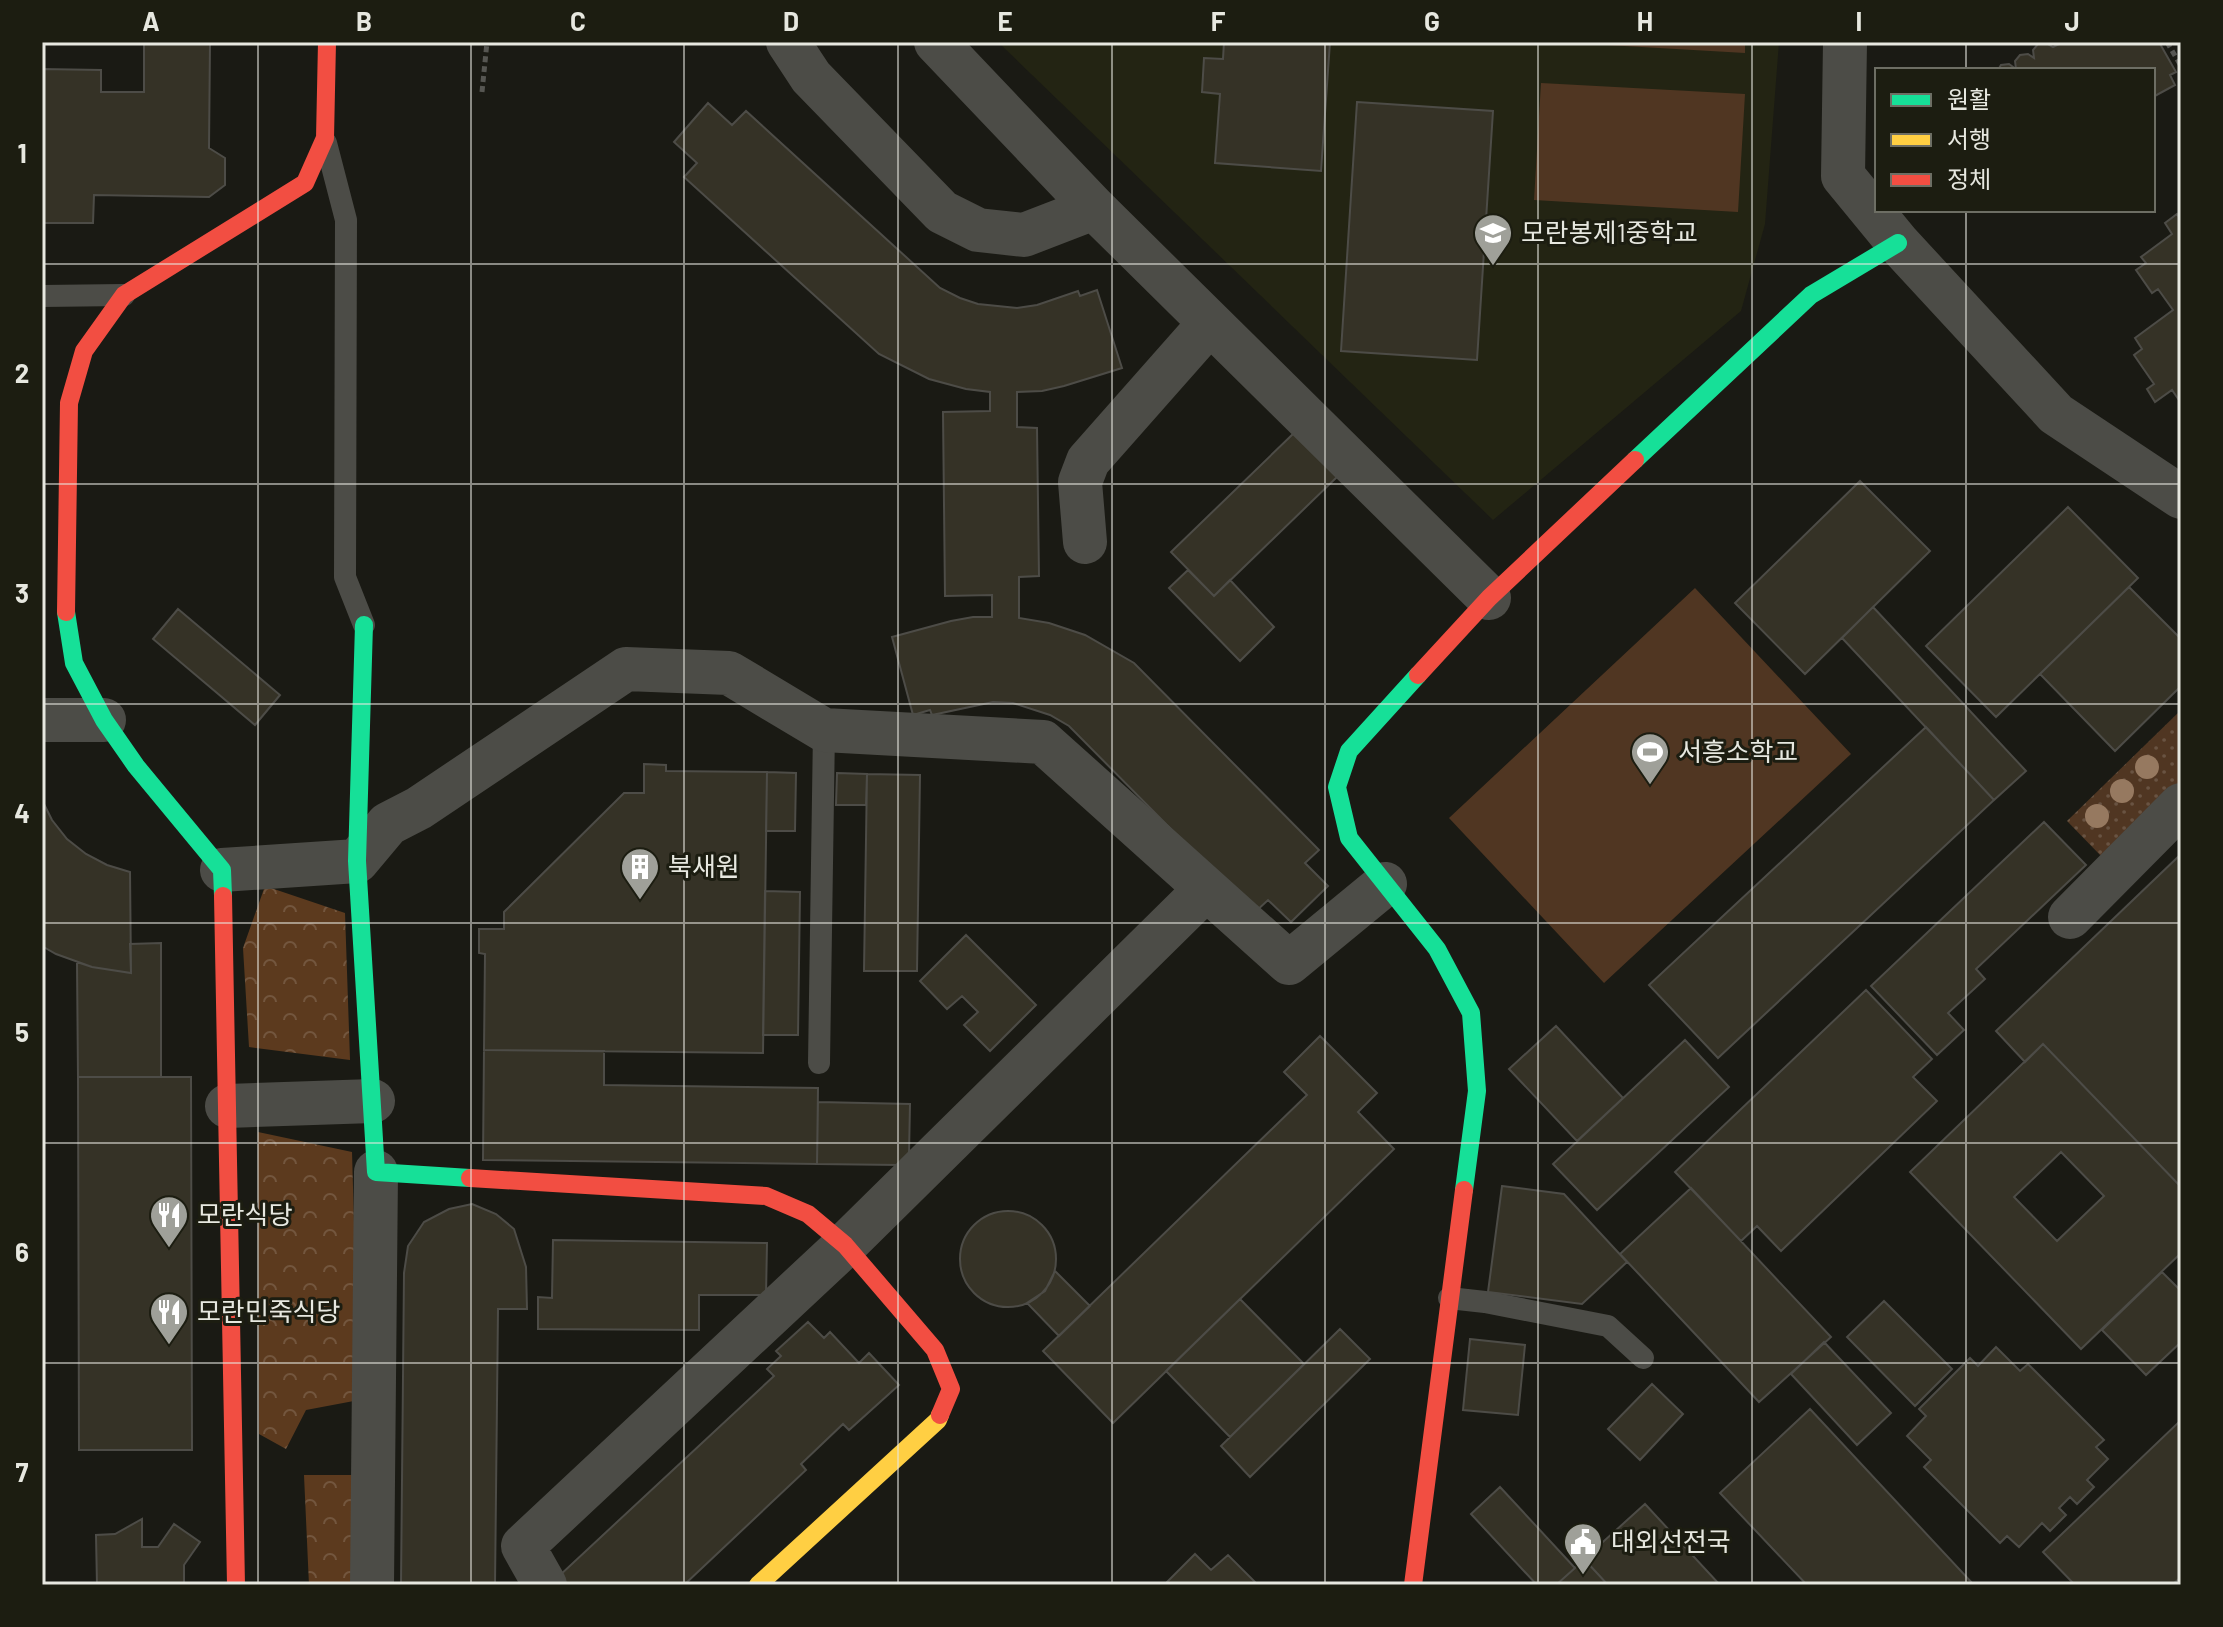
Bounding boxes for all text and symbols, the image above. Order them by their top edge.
text: A [142,5,160,36]
text: B [356,5,372,36]
text: C [570,5,586,36]
text: D [783,5,799,36]
text: E [997,5,1013,36]
text: F [1211,5,1226,36]
text: G [1424,5,1440,36]
text: H [1637,5,1653,36]
text: I [1856,5,1862,36]
text: J [2064,5,2080,36]
legend [1875,68,2155,212]
text: 원활 [1947,84,1991,113]
text: 서행 [1947,124,1991,153]
text: 1 [17,137,27,168]
text: 정체 [1947,164,1991,193]
school or university icon: 모란봉제1중학교 [1472,212,1514,267]
place label: 모란봉제1중학교 [1521,216,1698,247]
text: 2 [15,357,29,388]
text: 3 [15,577,29,608]
sports icon: 서흥소학교 [1629,731,1671,786]
place label: 서흥소학교 [1678,735,1798,766]
text: 4 [14,797,30,828]
building icon: 북새원 [619,846,661,901]
place label: 북새원 [668,850,740,881]
text: 5 [15,1016,29,1047]
restaurant icon: 모란식당 [148,1194,190,1249]
place label: 모란식당 [197,1198,293,1229]
text: 6 [15,1236,29,1267]
restaurant icon: 모란민죽식당 [148,1291,190,1346]
place label: 모란민죽식당 [197,1295,341,1326]
text: 7 [16,1456,29,1487]
public building icon: 대외선전국 [1562,1521,1604,1576]
place label: 대외선전국 [1611,1525,1731,1556]

